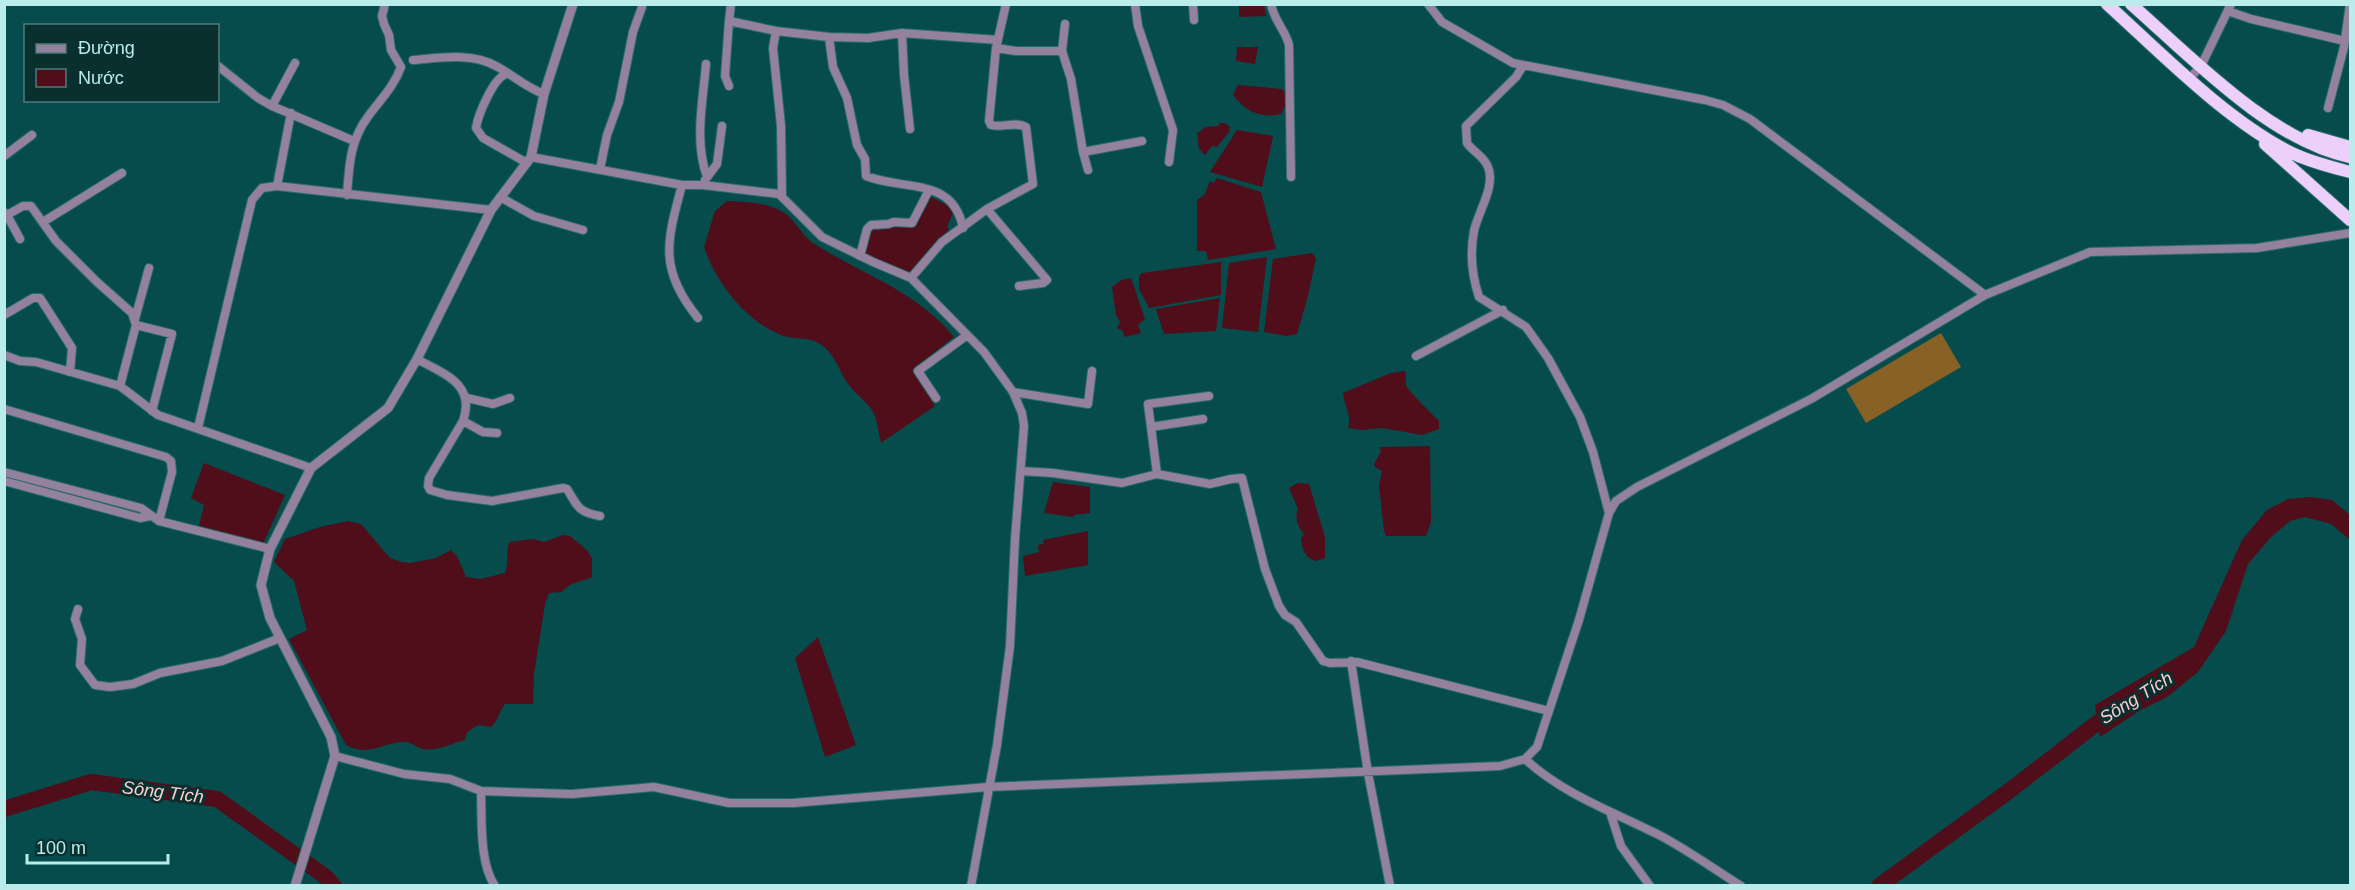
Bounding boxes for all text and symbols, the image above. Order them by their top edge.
legend [24,24,219,102]
text: Đường [78,38,135,58]
text: Nước [78,68,124,88]
water label: Sông Tích [2096,668,2176,728]
water label: Sông Tích [121,777,205,807]
scale bar [27,827,168,865]
text: 100 m [36,838,86,858]

